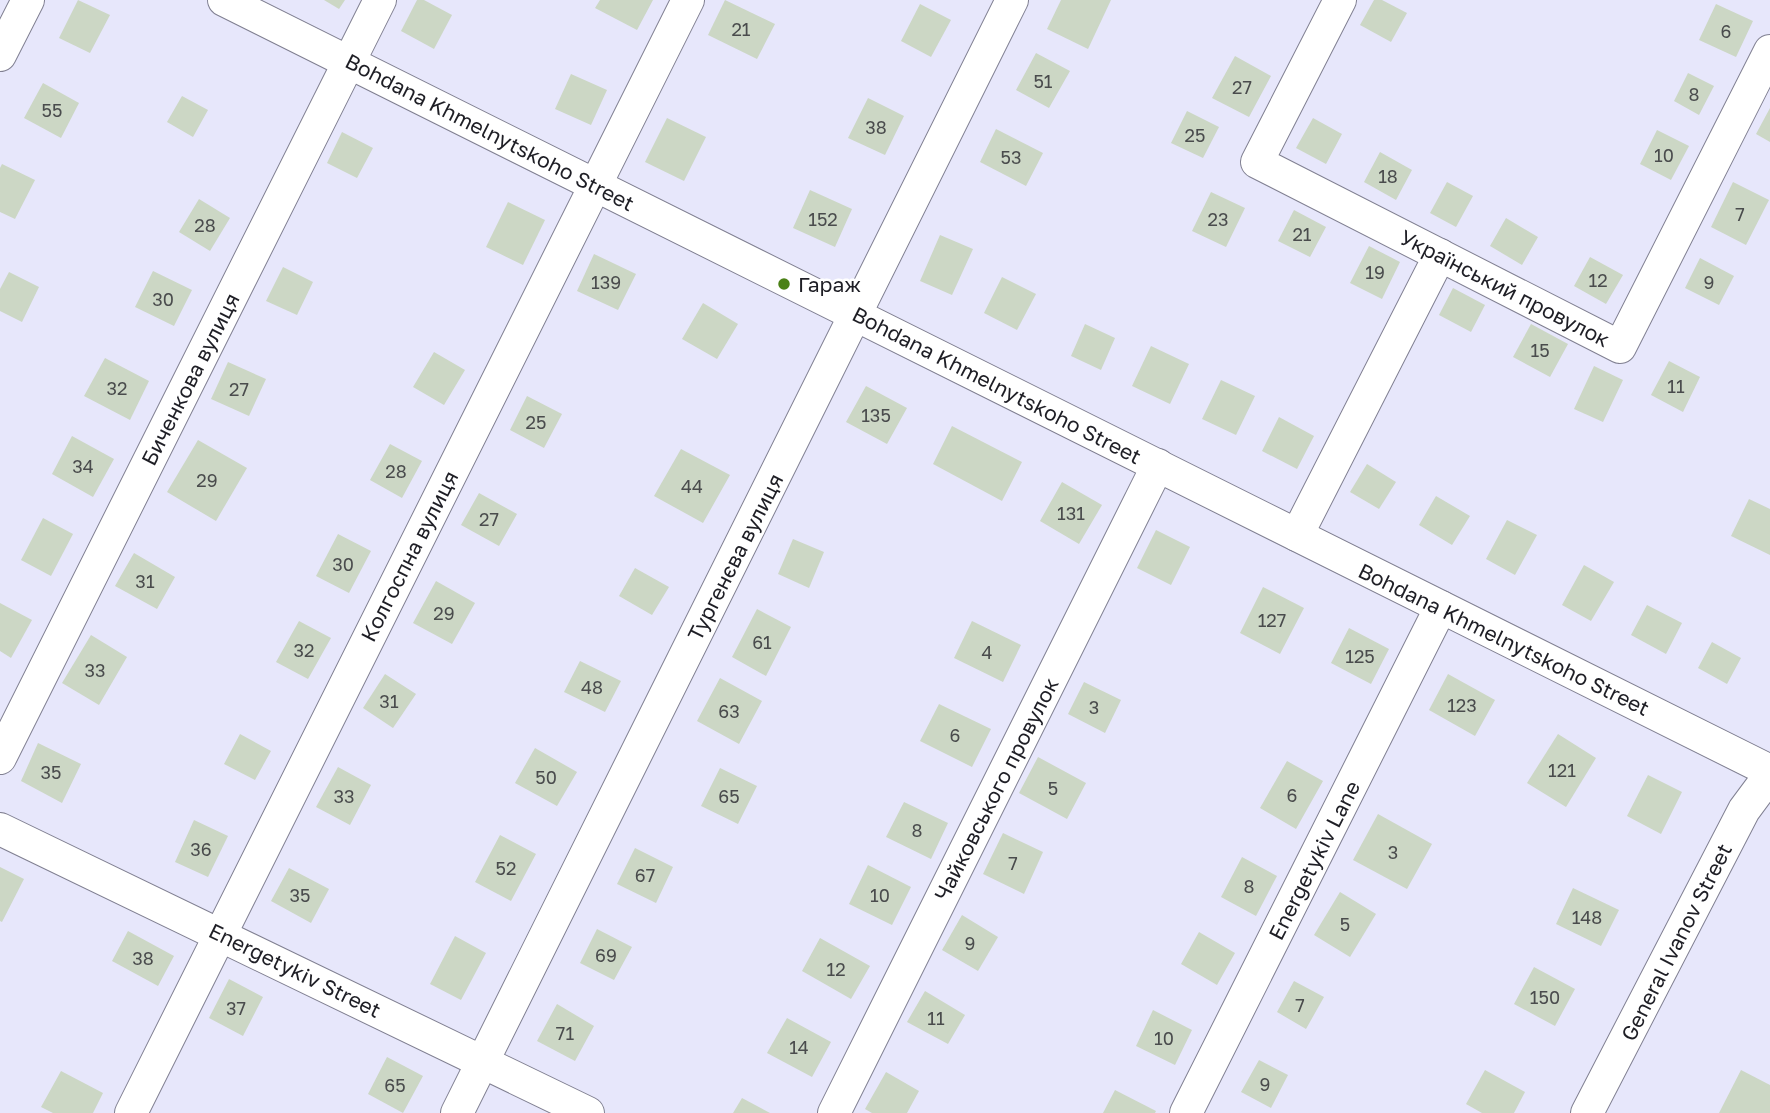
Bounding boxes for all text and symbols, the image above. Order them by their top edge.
house number: 21 [731,18,751,40]
house number: 6 [1721,20,1731,42]
street label: Bohdana Khmelnytskoho Street [341,48,639,216]
house number: 51 [1033,70,1053,92]
house number: 27 [1232,76,1252,98]
house number: 8 [1689,83,1699,105]
house number: 55 [42,99,62,121]
house number: 38 [865,116,887,138]
house number: 25 [1185,124,1205,146]
house number: 10 [1654,144,1674,166]
house number: 53 [1001,146,1021,168]
house number: 18 [1378,165,1398,187]
house number: 7 [1735,203,1745,225]
house number: 152 [808,208,838,230]
house number: 23 [1208,208,1228,230]
house number: 28 [194,214,216,236]
house number: 21 [1292,223,1312,245]
street label: Український провулок [1396,224,1614,352]
house number: 19 [1365,261,1385,283]
house number: 12 [1588,269,1608,291]
house number: 139 [591,271,621,293]
place label: Гараж [798,271,861,297]
house number: 9 [1704,271,1714,293]
marker: Гараж [776,276,792,292]
house number: 30 [152,288,174,310]
street label: Биченкова вулиця [135,289,245,469]
street label: Bohdana Khmelnytskoho Street [848,301,1146,469]
house number: 15 [1530,339,1550,361]
house number: 11 [1667,375,1685,397]
house number: 32 [107,377,127,399]
house number: 27 [229,378,249,400]
house number: 135 [861,404,891,426]
house number: 25 [526,411,546,433]
house number: 34 [72,455,94,477]
house number: 28 [385,460,407,482]
street label: Колгоспна вулиця [355,466,463,646]
house number: 29 [196,469,218,491]
street label: Тургенєва вулиця [682,469,788,645]
house number: 44 [681,475,703,497]
house number: 131 [1057,502,1085,524]
house number: 27 [479,508,499,530]
house number: 30 [332,553,354,575]
street label: Bohdana Khmelnytskoho Street [1354,557,1654,721]
house number: 31 [135,570,155,592]
house number: 29 [433,602,455,624]
house number: 127 [1258,609,1286,631]
house number: 61 [752,631,772,653]
house number: 32 [294,639,314,661]
house number: 4 [982,641,993,663]
house number: 125 [1345,645,1375,667]
house number: 33 [84,659,106,681]
street label: Чайковського провулок [928,673,1064,905]
house number: 48 [581,676,603,698]
house number: 31 [379,690,399,712]
house number: 123 [1447,694,1477,716]
house number: 3 [1089,696,1099,718]
house number: 63 [718,700,740,722]
house number: 6 [950,724,960,746]
house number: 121 [1548,759,1576,781]
house number: 35 [41,761,61,783]
house number: 50 [535,766,557,788]
street label: Energetykiv Lane [1263,776,1365,944]
house number: 5 [1048,777,1058,799]
house number: 6 [1287,784,1297,806]
house number: 33 [333,785,355,807]
house number: 65 [718,785,740,807]
house number: 8 [912,819,922,841]
house number: 36 [190,838,212,860]
street label: General Ivanov Street [1615,839,1737,1045]
house number: 3 [1388,841,1398,863]
house number: 7 [1008,852,1018,874]
house number: 52 [496,857,516,879]
house number: 67 [635,864,655,886]
house number: 8 [1244,875,1254,897]
house number: 35 [290,884,310,906]
house number: 10 [870,884,890,906]
house number: 148 [1572,906,1602,928]
house number: 5 [1340,913,1350,935]
street label: Energetykiv Street [205,917,385,1023]
house number: 9 [965,932,975,954]
house number: 69 [595,944,617,966]
house number: 38 [132,947,154,969]
house number: 12 [826,958,846,980]
house number: 150 [1530,986,1560,1008]
house number: 7 [1295,994,1305,1016]
house number: 37 [226,997,246,1019]
house number: 11 [927,1007,945,1029]
house number: 71 [556,1022,574,1044]
house number: 10 [1154,1027,1174,1049]
house number: 14 [789,1036,809,1058]
house number: 9 [1260,1073,1270,1095]
house number: 65 [384,1074,406,1096]

